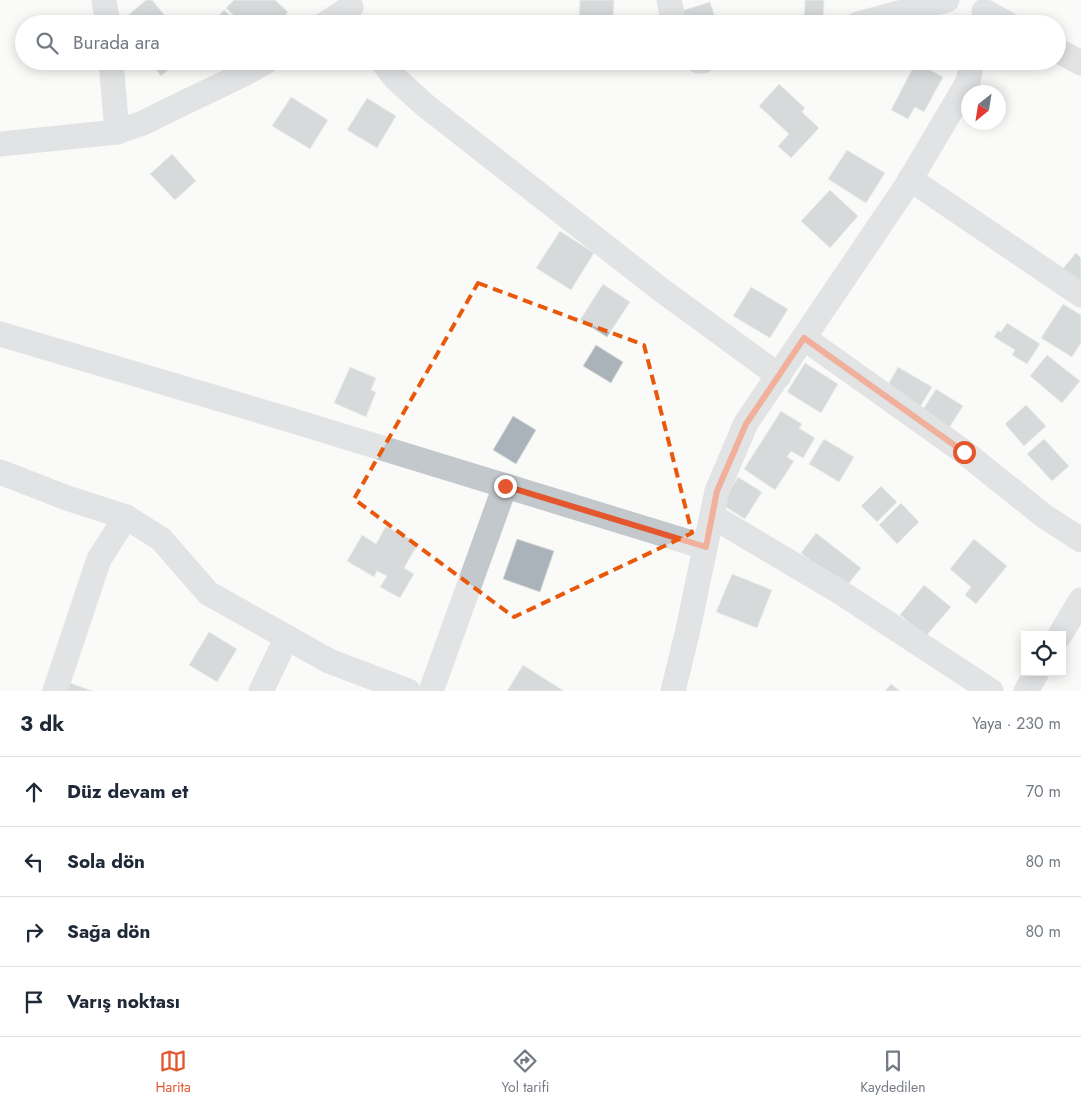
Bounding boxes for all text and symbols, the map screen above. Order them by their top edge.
search box [15,15,1066,70]
icon: search [33,29,61,57]
text: Burada ara [73,29,160,56]
north arrow [961,85,1006,130]
route start [953,441,976,464]
route end [494,475,517,498]
map controls [1021,631,1066,676]
button: locate [1021,631,1066,676]
text: 3 dk [20,709,64,739]
text: Yaya · 230 m [972,712,1061,735]
icon: ahead [20,778,48,806]
text: Düz devam et [67,778,188,805]
text: 70 m [1026,780,1061,803]
icon: left [20,848,48,876]
text: Sola dön [67,848,145,875]
text: 80 m [1025,850,1061,873]
icon: right [20,918,48,946]
text: Sağa dön [67,918,151,945]
text: 80 m [1025,920,1061,943]
icon: arrive [20,988,48,1016]
text: Varış noktası [67,988,180,1015]
tab: Harita [155,1047,191,1097]
tab: Yol tarifi [502,1047,549,1097]
tab: Kaydedilen [860,1047,926,1097]

